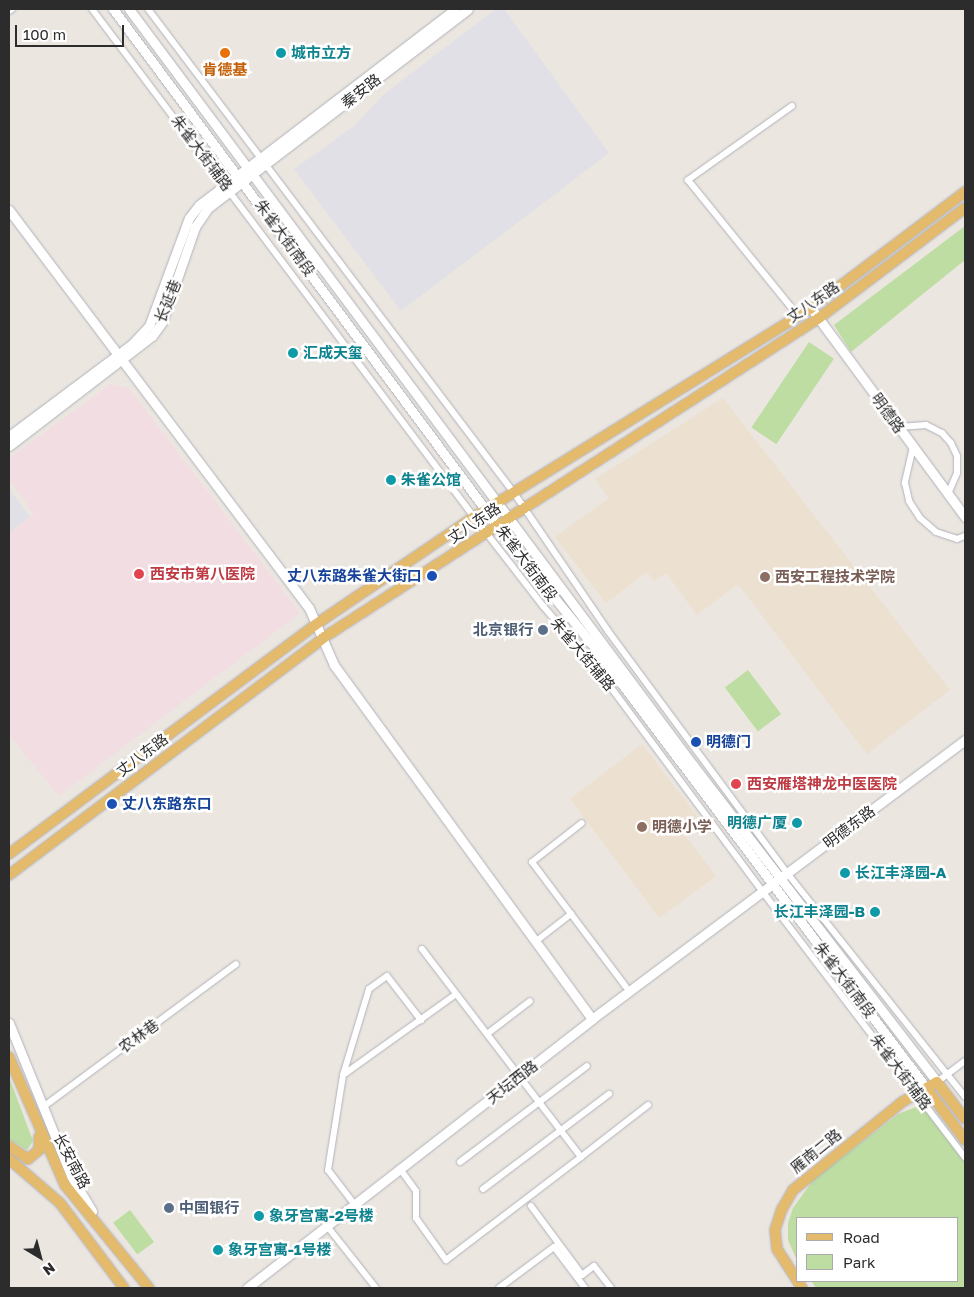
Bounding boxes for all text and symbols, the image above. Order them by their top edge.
scale bar [18,15,126,47]
text: 100 m [23,25,66,43]
place label: 城市立方 [291,44,351,62]
marker: 肯德基 [219,47,231,59]
marker: 城市立方 [275,47,287,59]
place label: 肯德基 [203,61,247,79]
street label: 秦安路 [338,70,384,112]
street label: 朱雀大街辅路 [168,112,236,194]
street label: 朱雀大街南段 [251,196,319,280]
street label: 长延巷 [151,277,185,325]
street label: 丈八东路 [783,277,843,327]
place label: 汇成天玺 [303,344,363,362]
marker: 汇成天玺 [287,347,299,359]
street label: 明德路 [867,390,909,436]
place label: 朱雀公馆 [401,471,461,489]
marker: 朱雀公馆 [385,474,397,486]
street label: 丈八东路 [444,499,504,547]
street label: 朱雀大街南段 [493,522,561,604]
place label: 西安市第八医院 [150,565,255,583]
marker: 西安市第八医院 [132,567,146,581]
place label: 丈八东路朱雀大街口 [287,567,422,585]
place label: 西安工程技术学院 [775,568,895,586]
marker: 丈八东路朱雀大街口 [426,570,438,582]
marker: 西安工程技术学院 [759,571,771,583]
street label: 朱雀大街辅路 [547,614,619,694]
place label: 北京银行 [473,621,533,639]
marker: 北京银行 [537,624,549,636]
street label: 丈八东路 [113,730,171,780]
place label: 明德门 [706,733,751,751]
marker: 明德门 [690,736,702,748]
place label: 西安雁塔神龙中医医院 [747,775,897,793]
marker: 西安雁塔神龙中医医院 [729,777,743,791]
place label: 丈八东路东口 [122,795,212,813]
marker: 丈八东路东口 [106,798,118,810]
street label: 明德东路 [820,802,878,852]
place label: 明德广厦 [727,814,787,832]
marker: 明德广厦 [791,817,803,829]
place label: 明德小学 [652,818,712,836]
marker: 明德小学 [636,821,648,833]
place label: 长江丰泽园-A [855,864,946,882]
marker: 长江丰泽园-A [839,867,851,879]
place label: 长江丰泽园-B [774,903,865,921]
marker: 长江丰泽园-B [869,906,881,918]
street label: 朱雀大街南段 [811,939,879,1021]
street label: 农林巷 [116,1015,162,1057]
street label: 朱雀大街辅路 [867,1031,935,1113]
street label: 天坛西路 [483,1056,541,1108]
street label: 雁南二路 [787,1125,845,1177]
street label: 长安南路 [50,1130,94,1192]
place label: 中国银行 [179,1199,239,1217]
marker: 中国银行 [163,1202,175,1214]
place label: 象牙宫寓-2号楼 [269,1207,374,1225]
marker: 象牙宫寓-2号楼 [253,1210,265,1222]
legend [796,1217,959,1282]
text: Road [843,1228,880,1246]
north arrow [15,1232,65,1282]
place label: 象牙宫寓-1号楼 [228,1241,331,1259]
marker: 象牙宫寓-1号楼 [212,1244,224,1256]
text: Park [843,1253,875,1271]
text: N [40,1259,59,1279]

